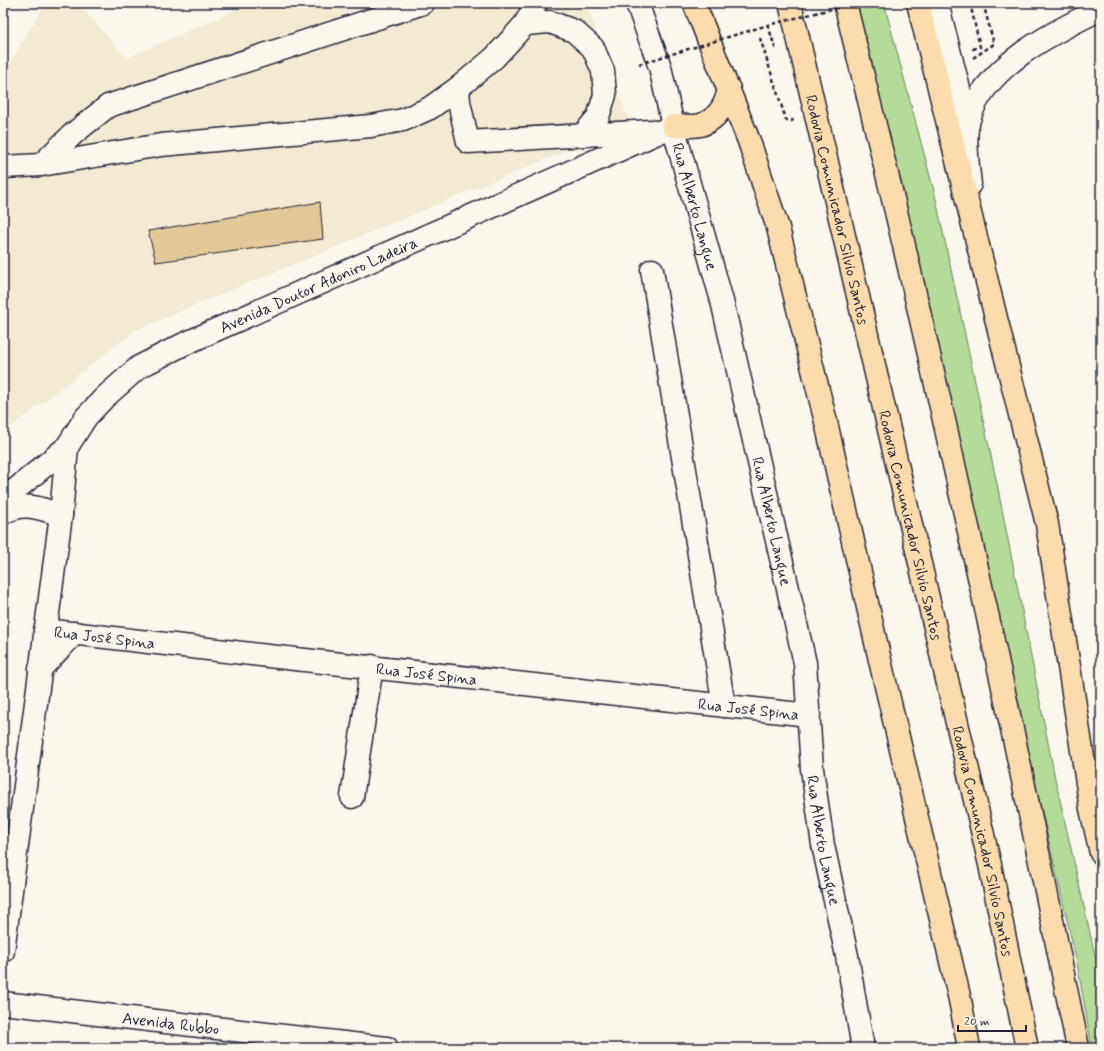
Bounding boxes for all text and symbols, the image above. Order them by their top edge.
street label: Rodovia Comunicador Silvio Santos [800,93,873,327]
street label: Rua Alberto Langue [666,141,722,273]
street label: Avenida Doutor Adoniro Ladeira [217,232,421,339]
street label: Rodovia Comunicador Silvio Santos [873,408,947,643]
street label: Rua Alberto Langue [746,455,796,588]
street label: Rua José Spina [53,622,156,655]
street label: Rua José Spina [375,659,478,691]
street label: Rua José Spina [697,694,800,726]
street label: Rodovia Comunicador Silvio Santos [946,724,1017,958]
street label: Rua Alberto Langue [801,774,845,907]
scale bar [958,1007,1026,1033]
street label: Avenida Rubbo [121,1008,220,1040]
text: 20 m [964,1014,990,1030]

